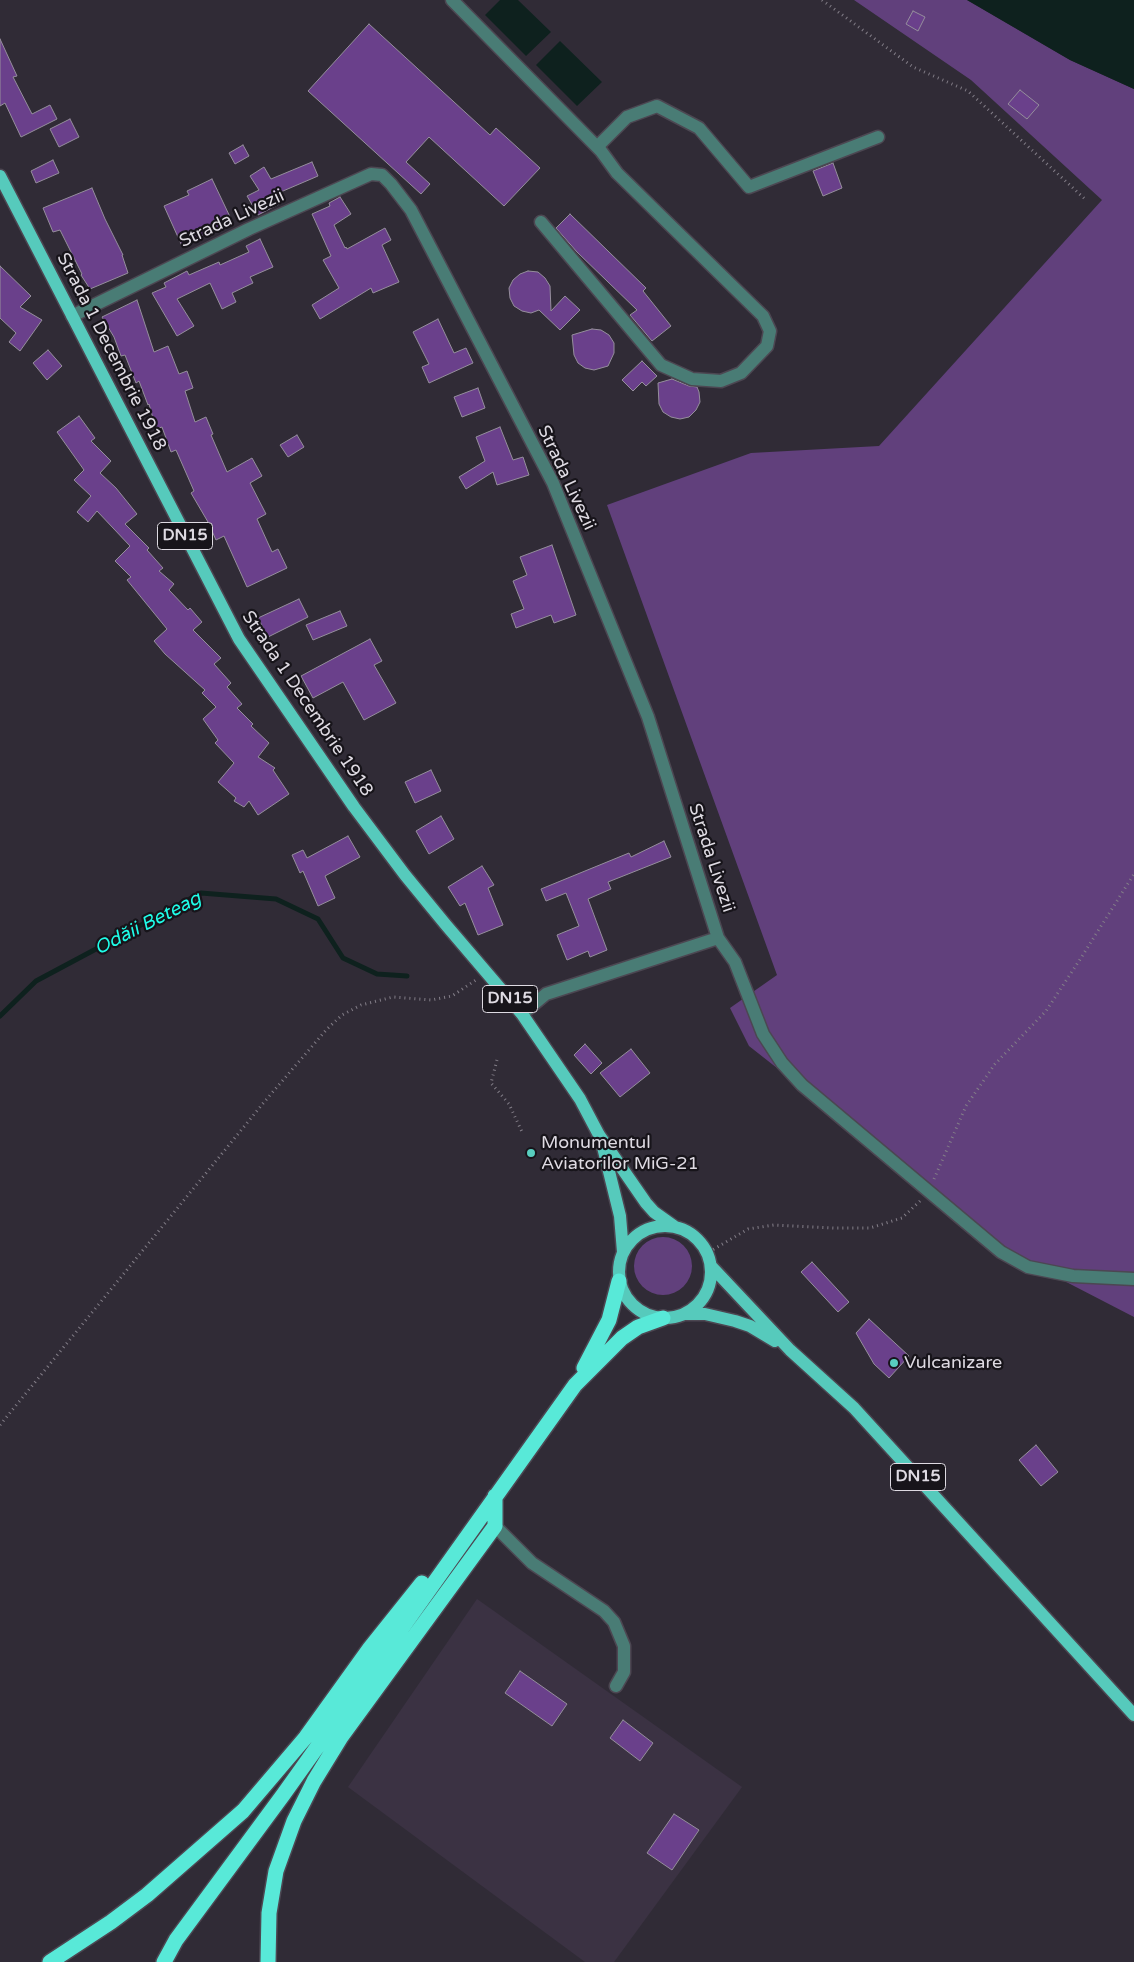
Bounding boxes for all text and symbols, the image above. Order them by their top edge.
street label: Strada Livezii [176,185,288,253]
street label: Strada 1 Decembrie 1918 [52,249,170,455]
street label: Strada Livezii [532,422,600,534]
road number: DN15 [158,522,212,550]
street label: Strada 1 Decembrie 1918 [237,607,377,801]
street label: Strada Livezii [683,801,739,915]
water label: Odăii Beteag [91,887,205,961]
road number: DN15 [482,986,538,1012]
place label: Monumentul Aviatorilor MiG-21 [541,1132,699,1174]
marker: Monumentul Aviatorilor MiG-21 [525,1147,537,1159]
place label: Vulcanizare [904,1352,1002,1374]
marker: Vulcanizare [888,1357,900,1369]
road number: DN15 [890,1464,946,1490]

